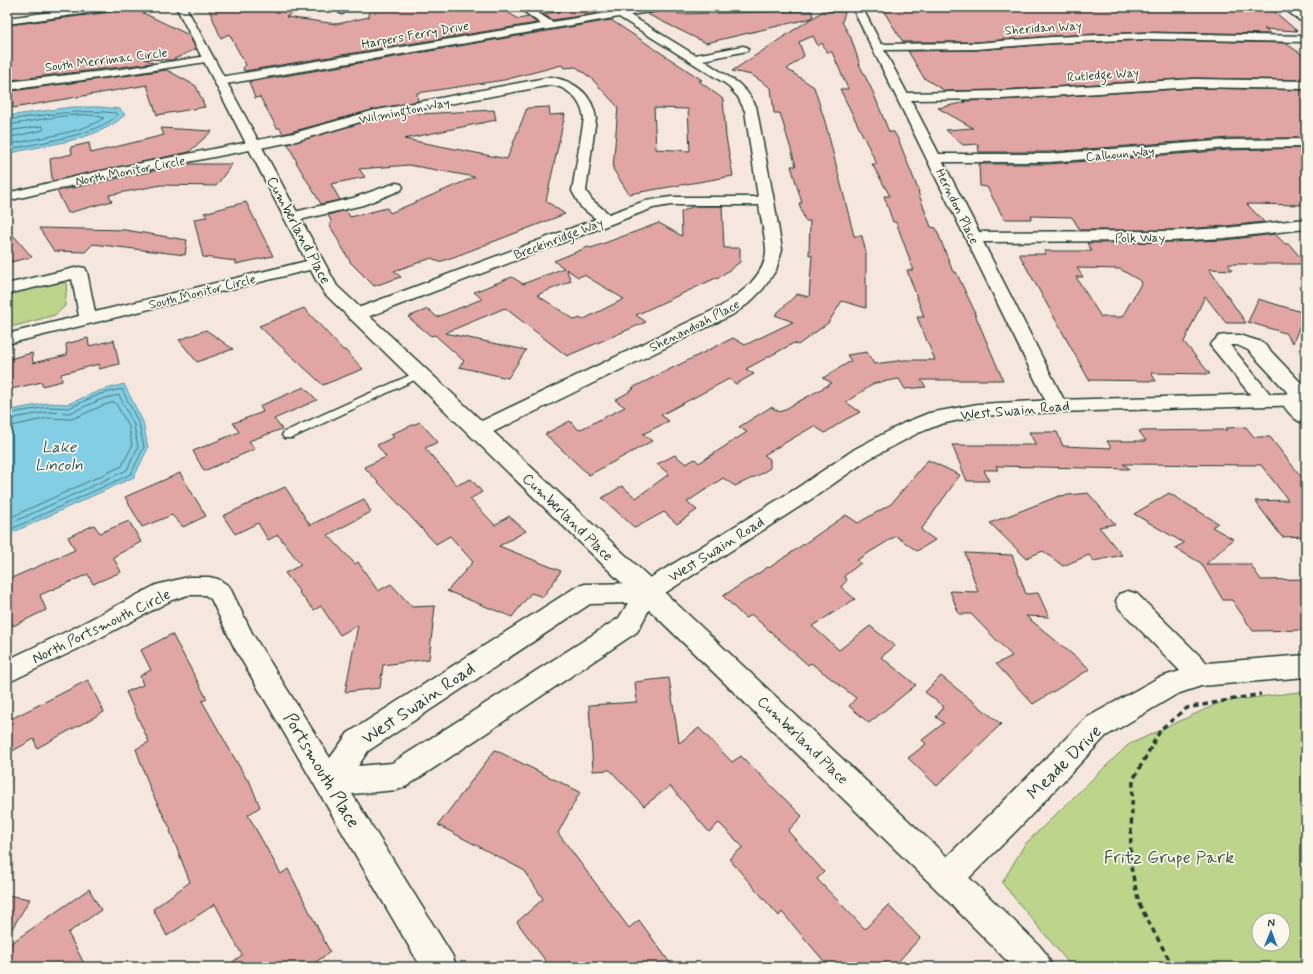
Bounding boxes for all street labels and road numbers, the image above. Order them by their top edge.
street label: Sheridan Way [1004,17,1082,40]
street label: Harpers Ferry Drive [360,18,470,53]
street label: South Merrimac Circle [44,45,169,76]
street label: Rutledge Way [1067,65,1140,88]
street label: Wilmington Way [358,94,451,131]
street label: Calhoun Way [1085,143,1155,166]
street label: North Monitor Circle [74,152,187,190]
street label: Herndon Place [931,166,982,247]
street label: Cumberland Place [261,173,335,288]
street label: Breckinridge Way [511,215,606,266]
street label: Polk Way [1115,230,1166,247]
street label: South Monitor Circle [147,271,258,314]
street label: Shenandoah Place [647,296,743,356]
street label: West Swain Road [960,396,1071,426]
street label: Cumberland Place [517,469,617,567]
street label: West Swain Road [665,512,768,587]
street label: North Portsmouth Circle [29,585,174,669]
street label: West Swain Road [357,657,480,751]
street label: Cumberland Place [752,692,852,790]
street label: Portsmouth Place [277,708,365,833]
street label: Meade Drive [1022,720,1107,805]

